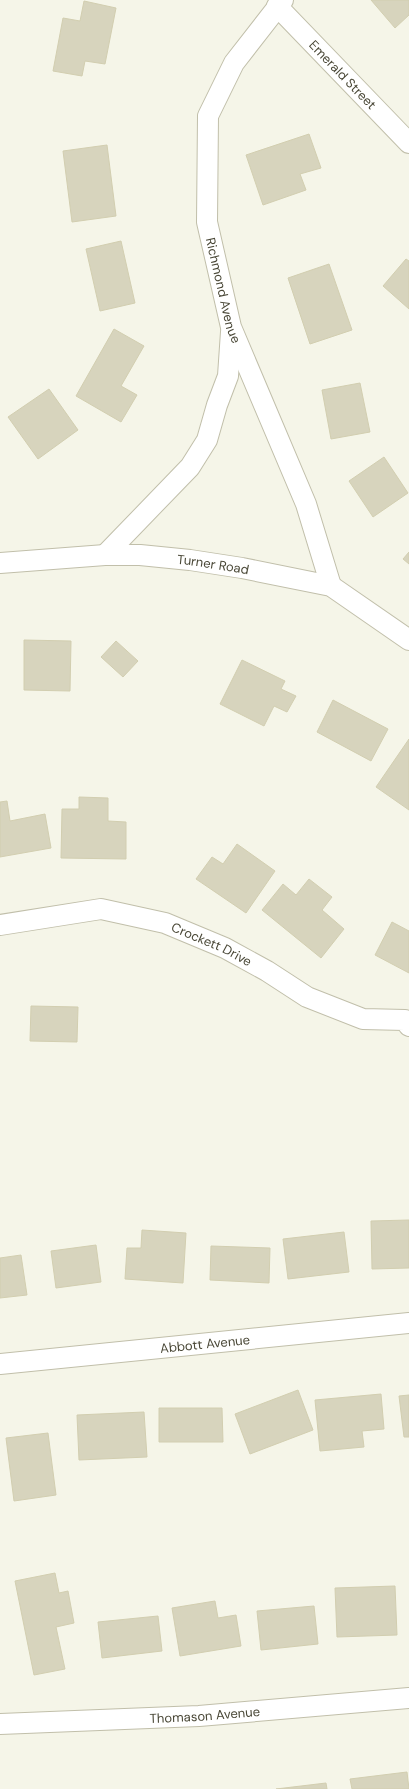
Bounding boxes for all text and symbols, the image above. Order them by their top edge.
street label: Emerald Street [305,37,380,113]
street label: Richmond Avenue [202,236,245,346]
street label: Turner Road [176,551,250,578]
street label: Crockett Drive [169,919,255,970]
street label: Abbott Avenue [159,1331,251,1357]
street label: Thomason Avenue [149,1703,261,1727]

